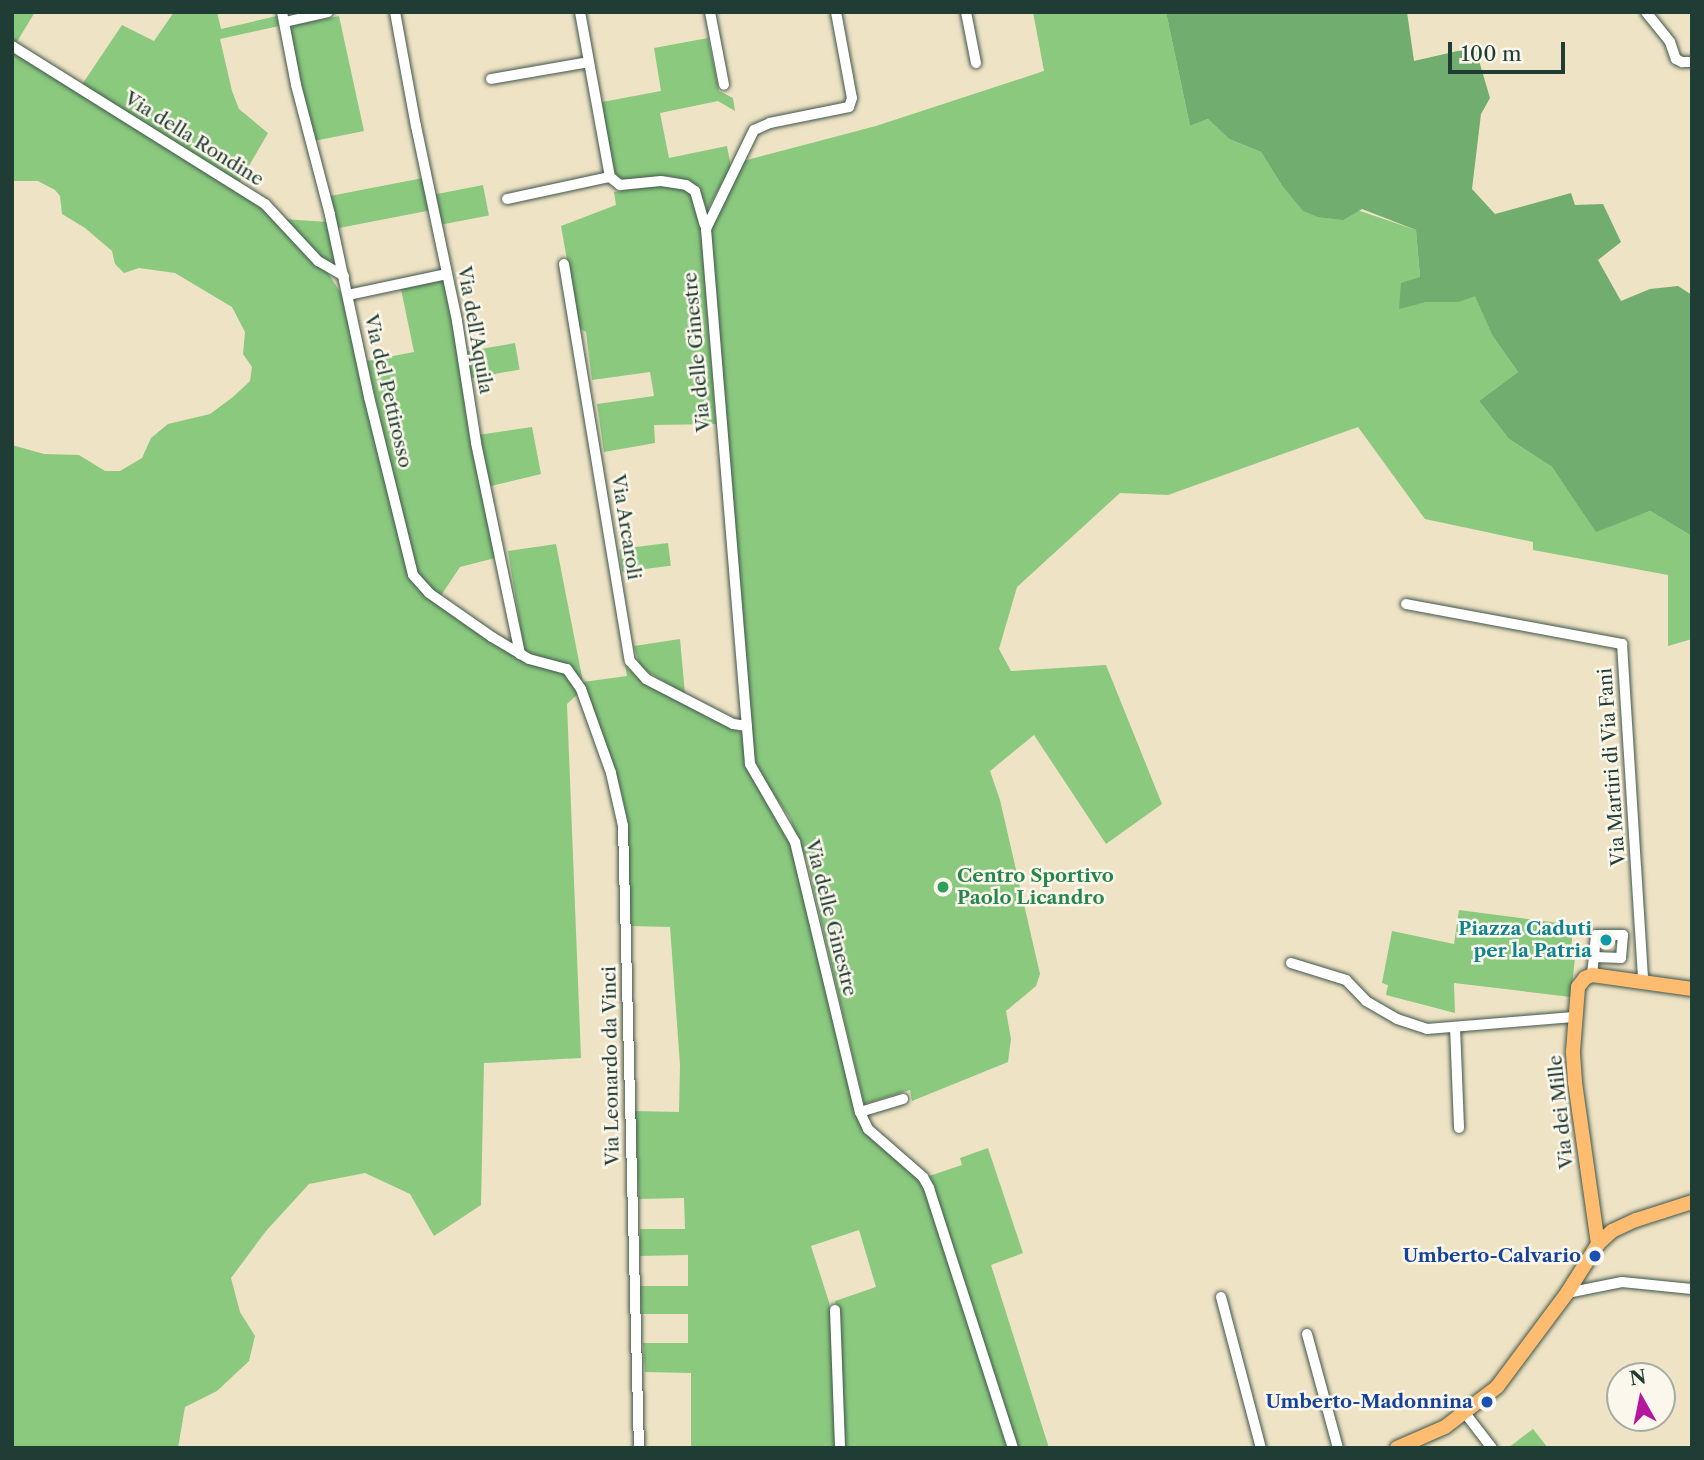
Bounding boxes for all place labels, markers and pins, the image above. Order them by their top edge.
place label: Centro Sportivo Paolo Licandro [957,865,1114,909]
marker: Centro Sportivo Paolo Licandro [935,879,951,895]
place label: Piazza Caduti per la Patria [1458,918,1592,962]
marker: Piazza Caduti per la Patria [1598,932,1614,948]
place label: Umberto-Calvario [1403,1245,1581,1267]
marker: Umberto-Calvario [1587,1248,1603,1264]
place label: Umberto-Madonnina [1266,1391,1473,1413]
marker: Umberto-Madonnina [1479,1394,1495,1410]

